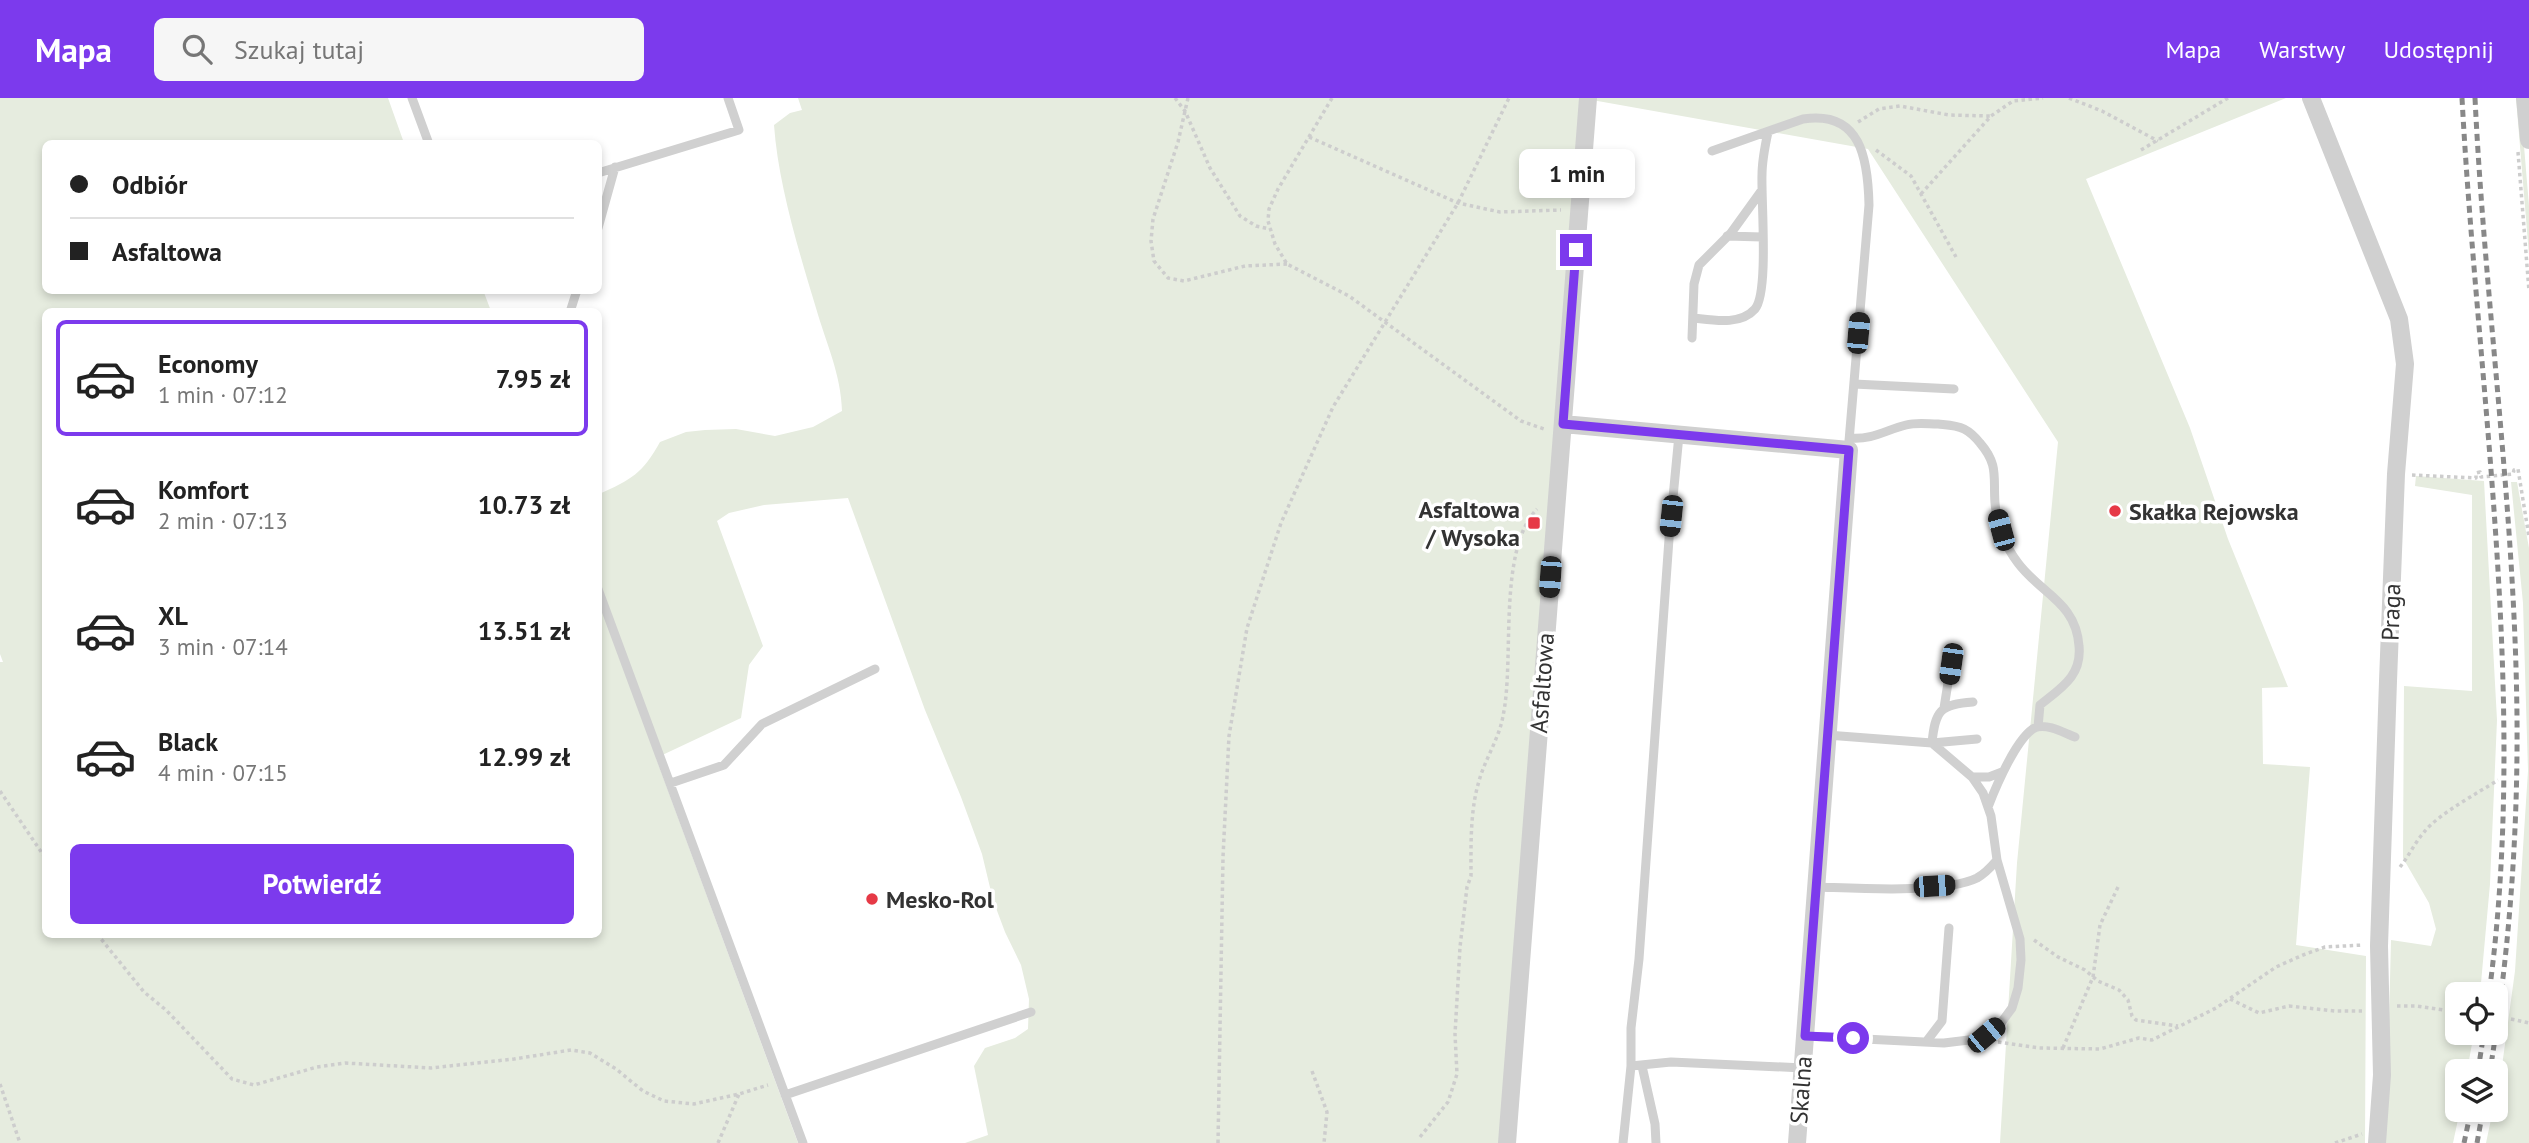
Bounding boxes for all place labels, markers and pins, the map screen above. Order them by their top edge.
place label: Asfaltowa / Wysoka [1419,494,1520,553]
place label: Skałka Rejowska [2129,496,2299,527]
marker: Skałka Rejowska [2107,503,2123,519]
marker: Asfaltowa / Wysoka [1526,515,1542,531]
place label: Mesko-Rol [886,884,995,915]
marker: Mesko-Rol [864,891,880,907]

